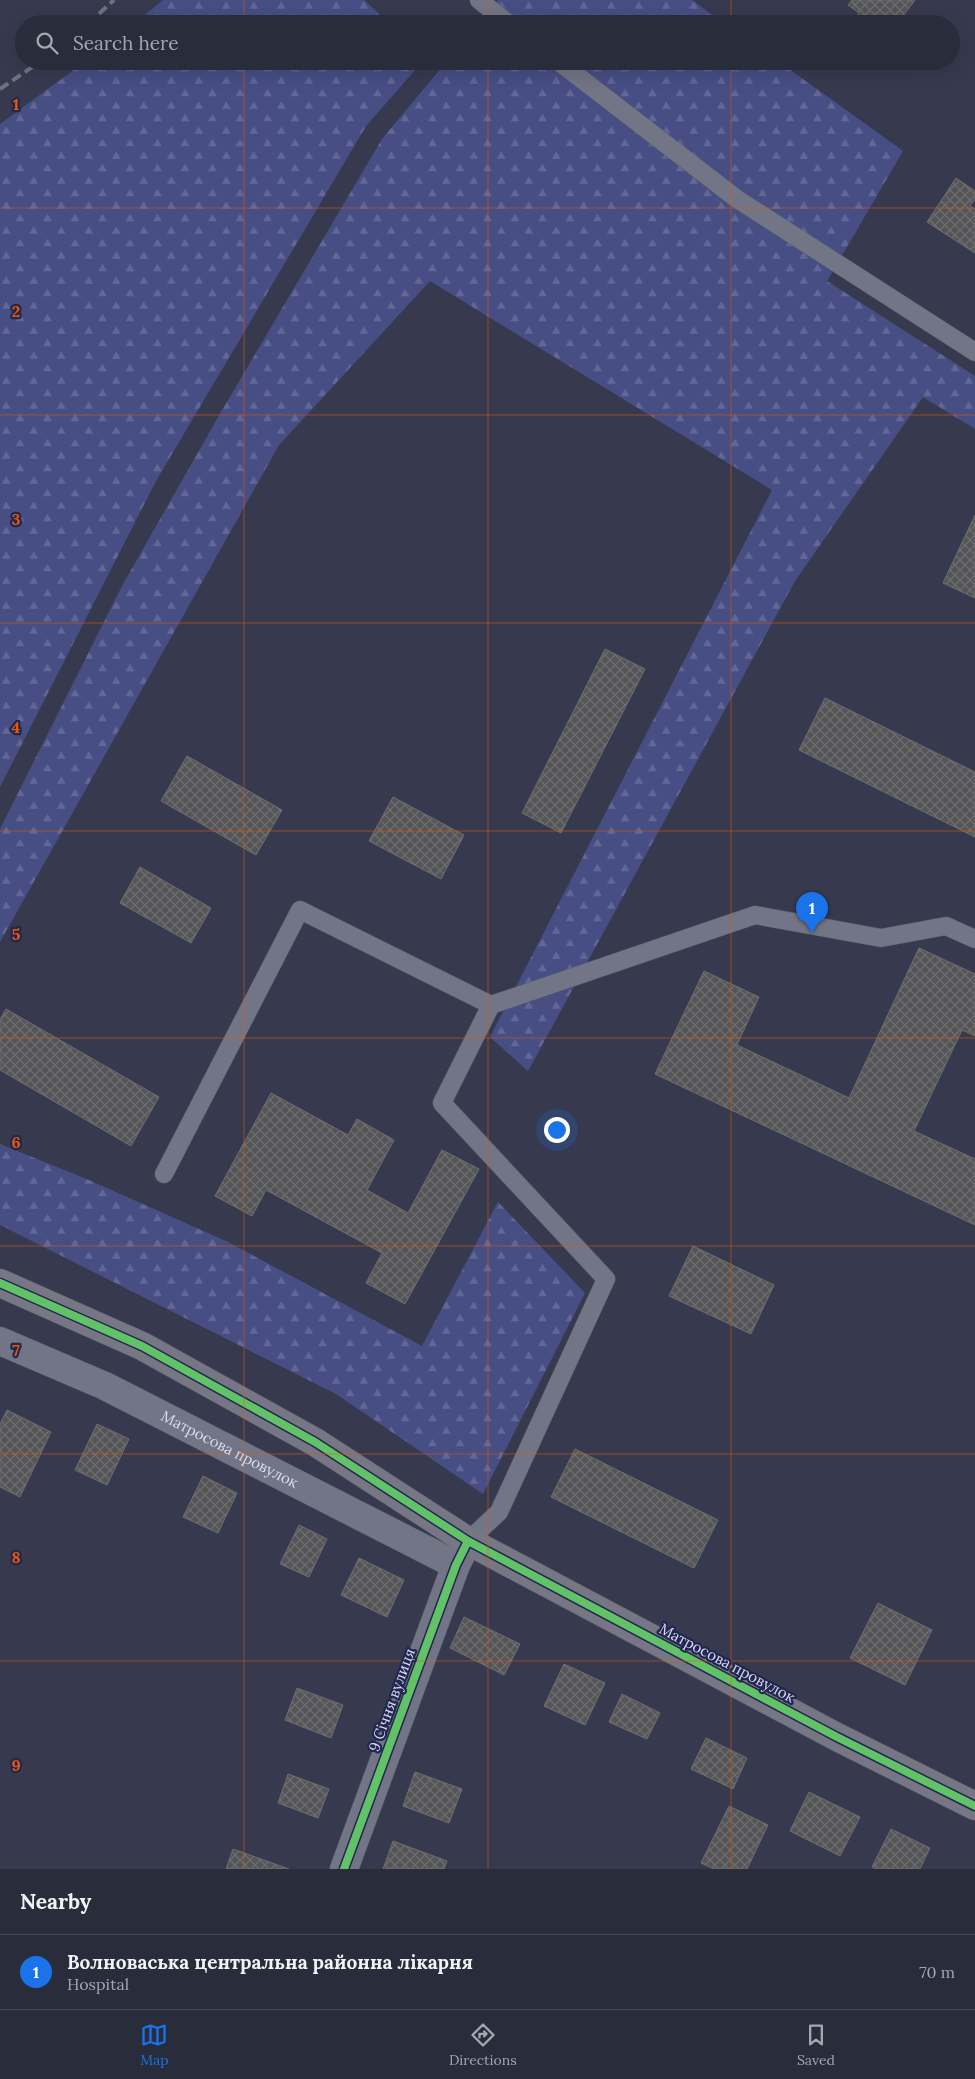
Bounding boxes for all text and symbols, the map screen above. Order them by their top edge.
search box [15,15,960,70]
icon: search [33,29,61,57]
text: Search here [73,31,179,55]
text: 1 [13,94,19,114]
text: 2 [12,301,20,321]
text: 3 [12,509,21,529]
text: 4 [12,717,21,737]
pin: 1 [796,892,828,933]
text: 5 [12,924,21,944]
your location [544,1117,570,1143]
text: 6 [11,1132,21,1152]
text: 7 [12,1340,20,1360]
street label: Матросова провулок [158,1406,301,1492]
text: 8 [11,1547,21,1567]
street label: Матросова провулок [656,1619,798,1706]
street label: 9 Січня вулиця [364,1646,419,1754]
text: 9 [11,1755,21,1775]
text: Nearby [20,1888,91,1915]
text: Волноваська центральна районна лікарня [67,1950,473,1974]
text: 1 [33,1962,39,1982]
text: 70 m [919,1962,955,1982]
text: Hospital [67,1974,129,1994]
tab: Map [140,2021,169,2069]
tab: Directions [449,2021,517,2069]
tab: Saved [797,2021,835,2069]

